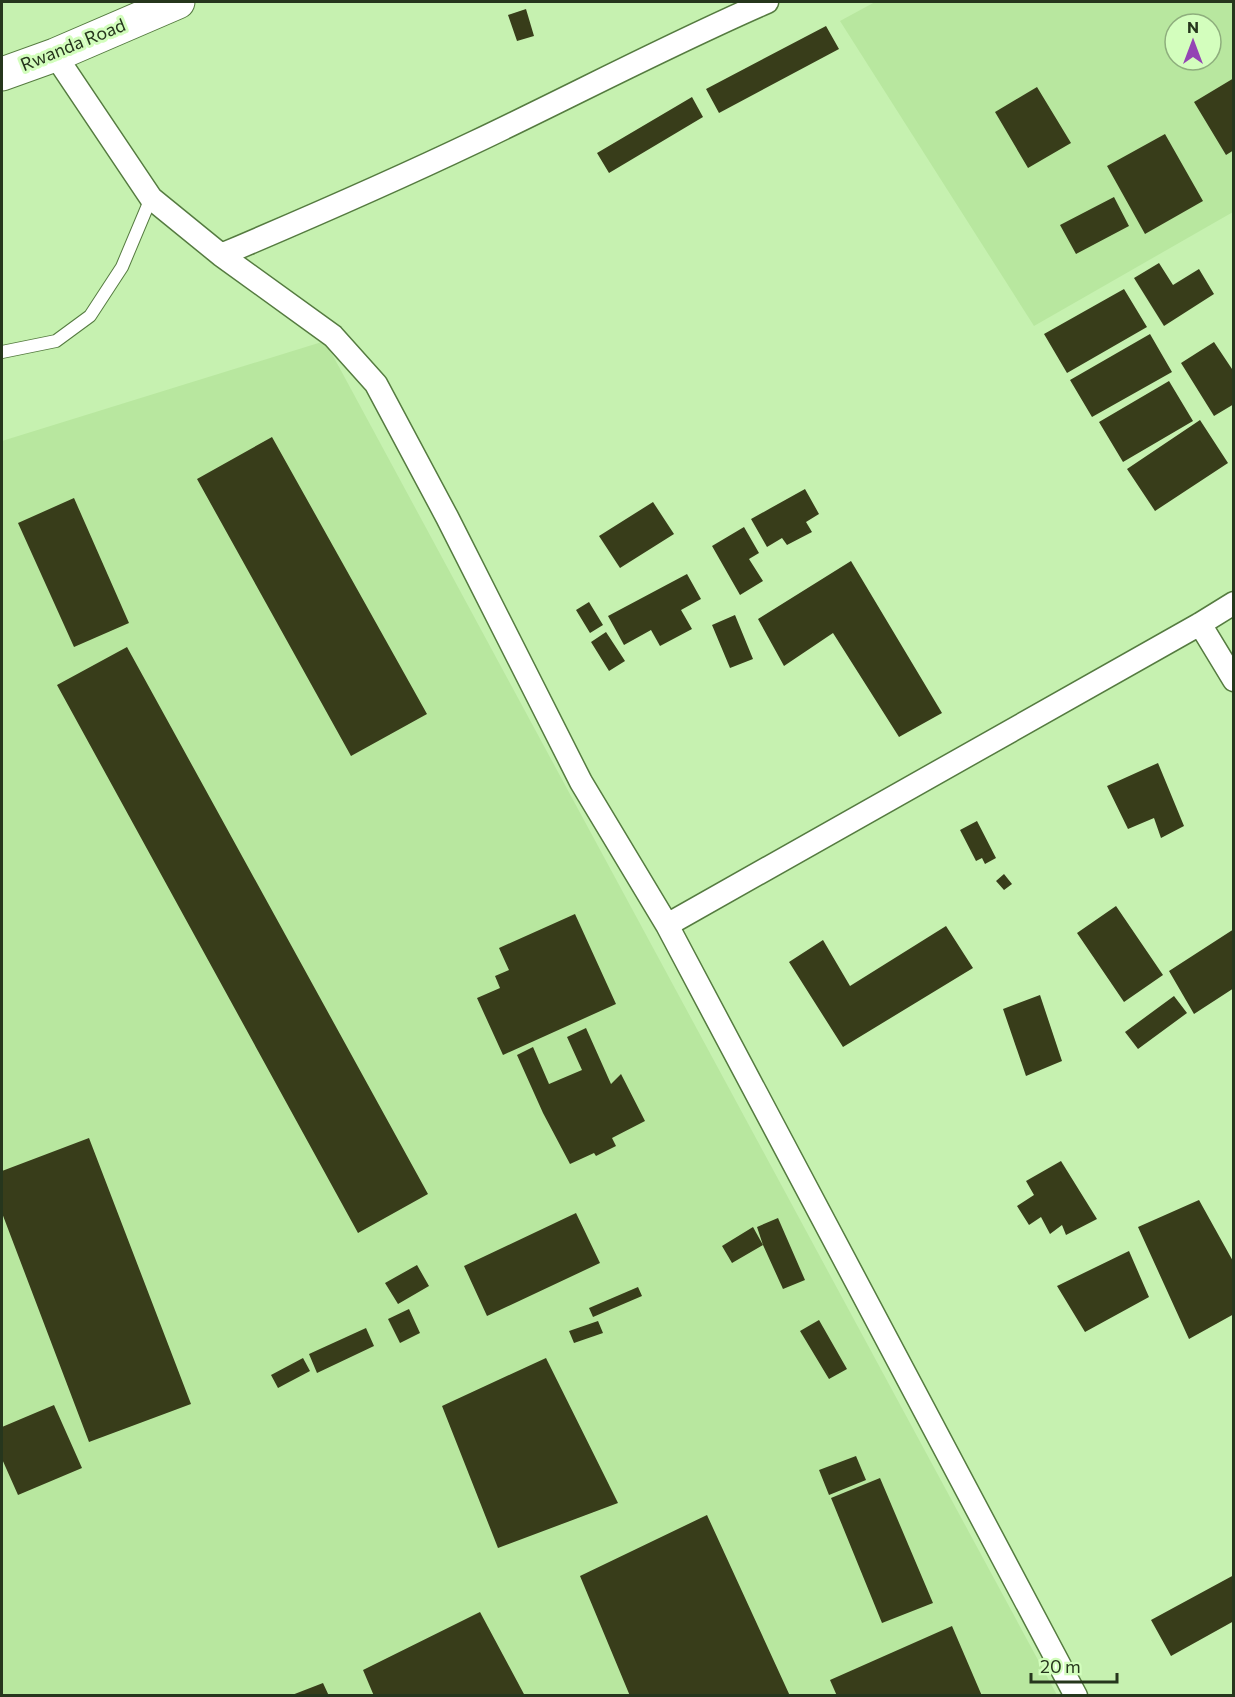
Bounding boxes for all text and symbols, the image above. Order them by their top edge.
north arrow [1163,12,1223,72]
street label: Rwanda Road [17,13,128,75]
text: N [1187,17,1199,36]
scale bar [1031,1646,1116,1684]
text: 20 m [1040,1655,1081,1677]

